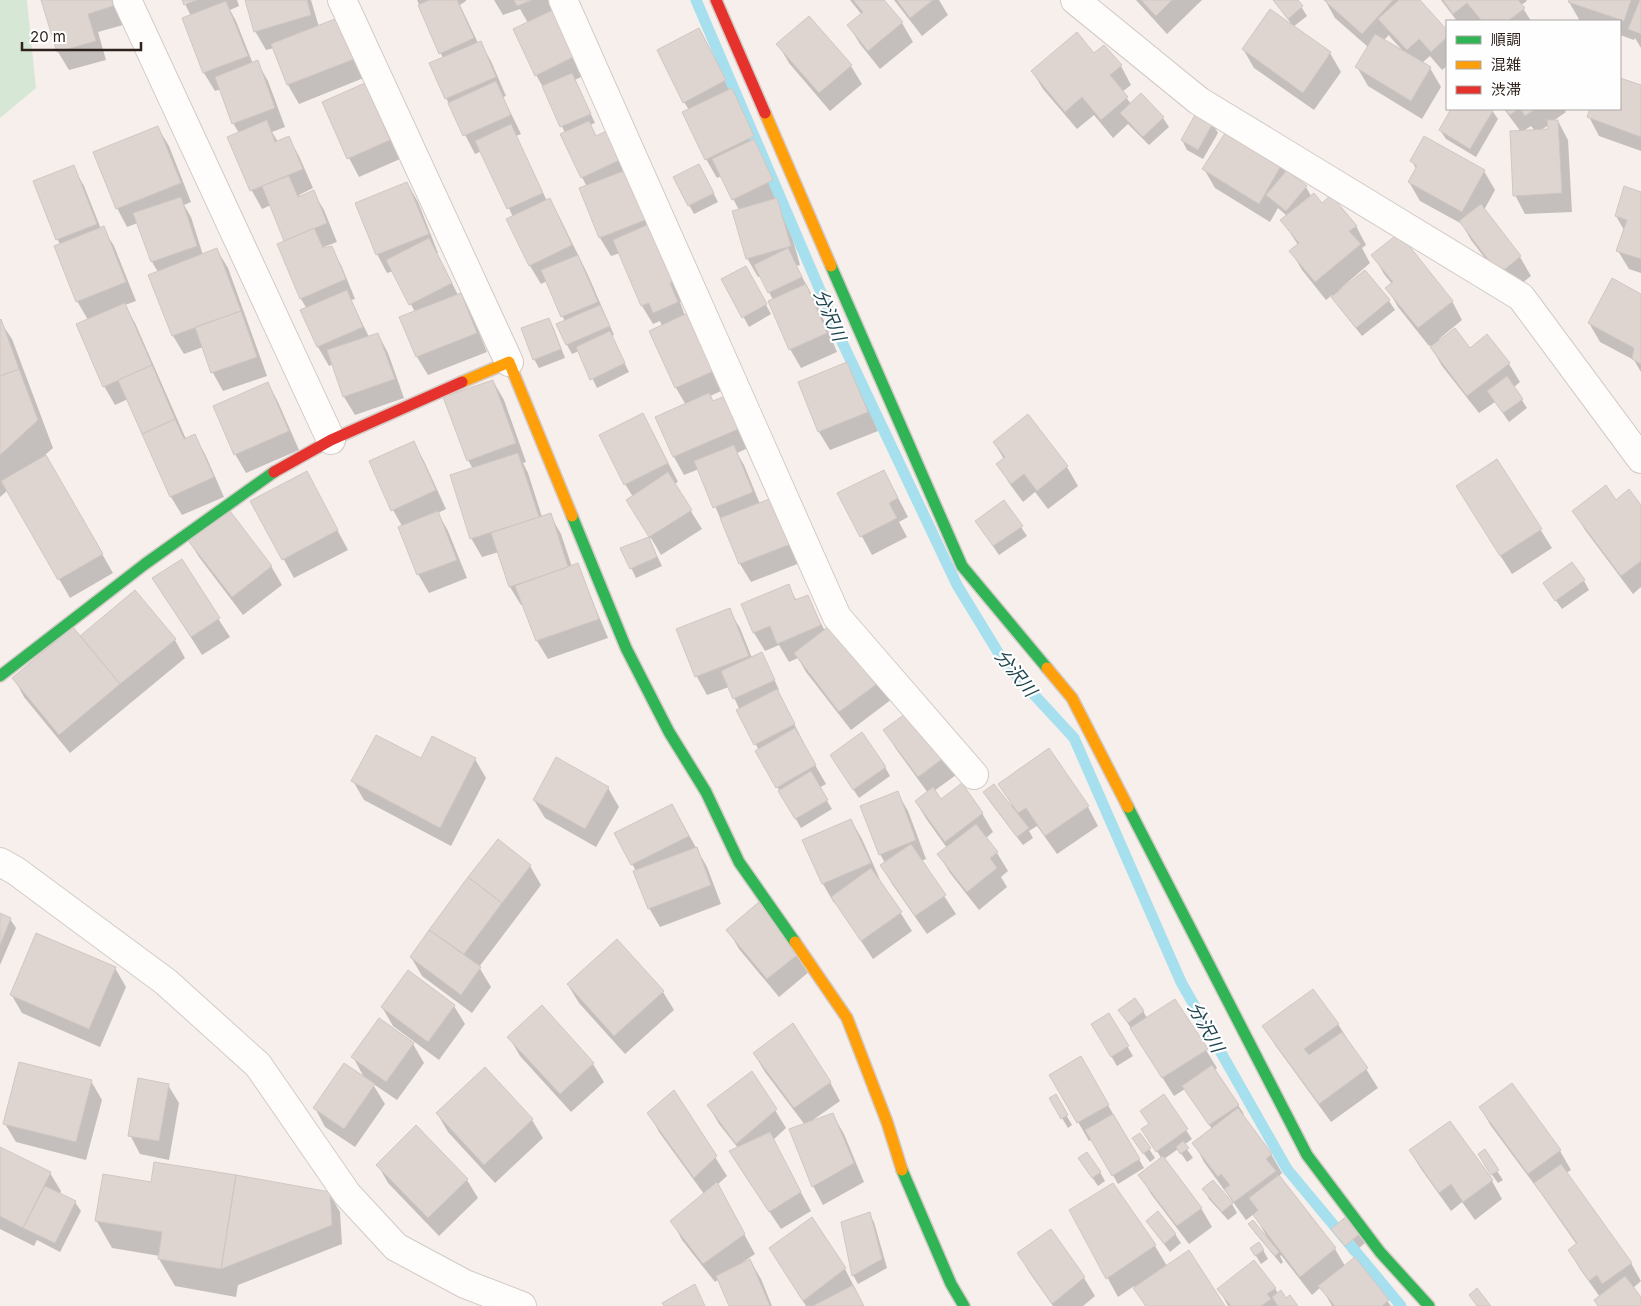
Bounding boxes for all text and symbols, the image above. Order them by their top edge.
scale bar [22,20,141,52]
legend [1446,20,1621,110]
text: 20 m [30,27,66,46]
text: 順調 [1491,30,1521,49]
text: 混雑 [1491,55,1521,74]
text: 渋滞 [1491,80,1521,99]
water label: 分沢川 [810,286,851,346]
water label: 分沢川 [991,645,1042,702]
water label: 分沢川 [1184,998,1229,1057]

